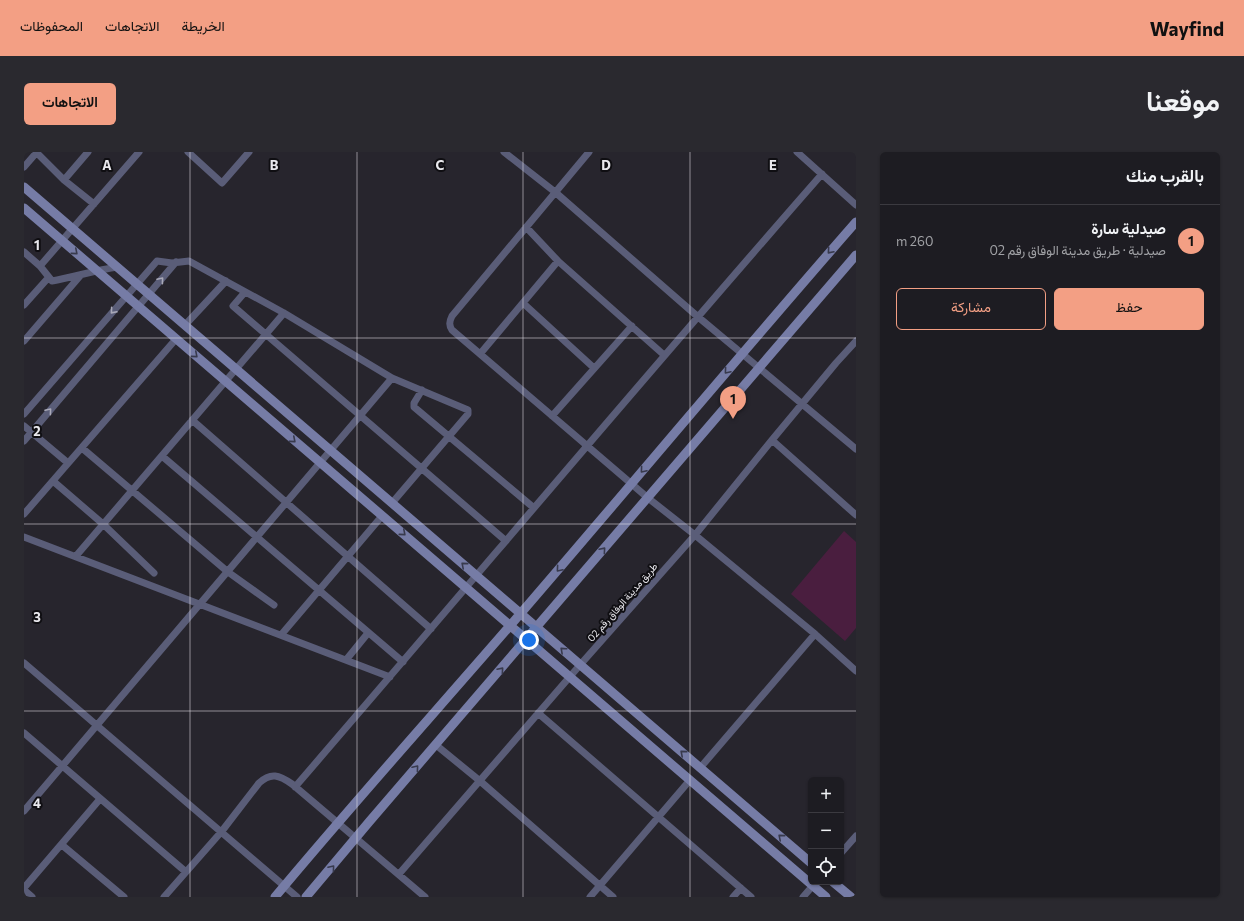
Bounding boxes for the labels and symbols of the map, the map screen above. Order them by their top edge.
text: A [102,157,112,173]
text: B [270,157,279,173]
text: C [436,157,445,173]
text: D [601,157,611,173]
text: E [769,157,777,173]
text: 1 [34,237,40,253]
one-way arrow [70,247,78,255]
one-way arrow [828,247,835,254]
one-way arrow [156,278,163,285]
one-way arrow [111,307,118,314]
one-way arrow [190,350,197,357]
one-way arrow [725,366,732,373]
pin: 1 [720,386,746,419]
one-way arrow [45,409,52,416]
text: 2 [33,423,41,439]
one-way arrow [289,435,296,442]
one-way arrow [640,465,647,472]
one-way arrow [398,529,405,536]
one-way arrow [599,547,606,554]
street label: طريق مدينة الوفاق رقم 02 [584,560,661,645]
one-way arrow [462,563,469,570]
one-way arrow [556,564,563,572]
text: 3 [33,609,41,625]
your location [519,630,539,650]
one-way arrow [560,647,568,654]
one-way arrow [496,667,503,674]
one-way arrow [680,750,687,757]
one-way arrow [412,766,419,773]
text: 4 [33,795,41,811]
one-way arrow [779,835,786,842]
one-way arrow [328,865,335,872]

